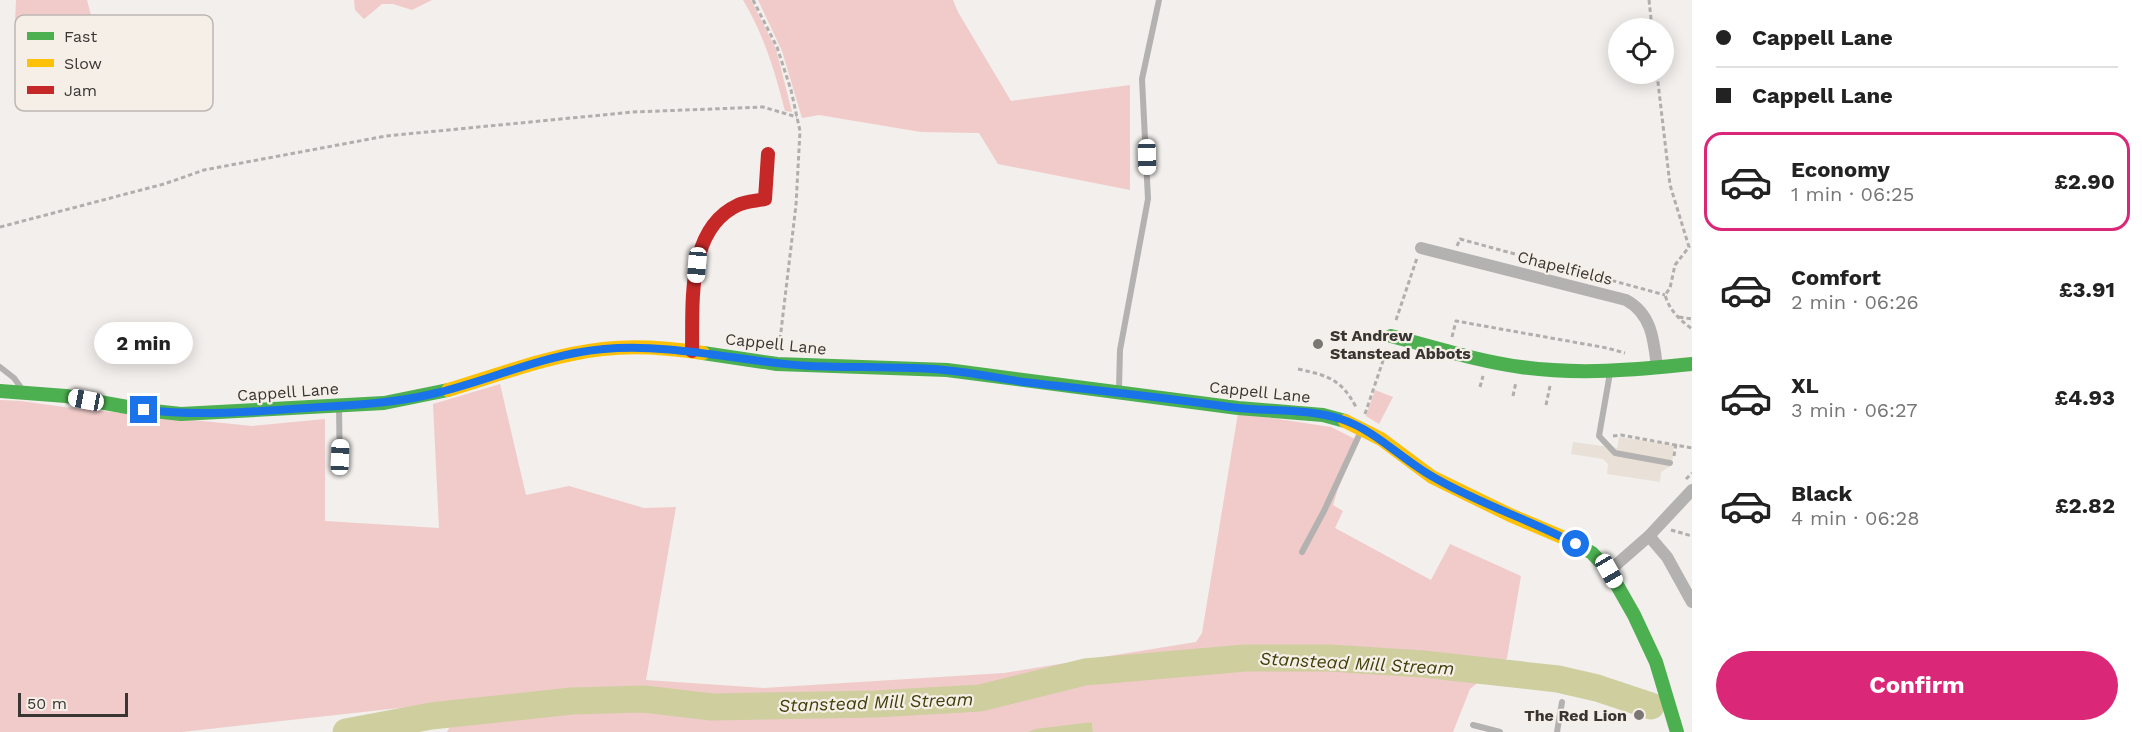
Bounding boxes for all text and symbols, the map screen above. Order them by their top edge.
legend [15,15,213,111]
map controls [1608,18,1674,84]
button: locate [1608,18,1674,84]
text: Cappell Lane [1752,25,1893,50]
text: Fast [64,27,97,46]
text: Slow [64,54,102,73]
text: Jam [64,81,97,100]
text: Cappell Lane [1752,83,1893,108]
car [1138,139,1156,175]
icon: car [1719,155,1773,209]
text: Economy [1791,157,1890,182]
text: £2.90 [2054,169,2115,194]
text: 1 min · 06:25 [1791,182,1914,206]
car [686,246,708,284]
street label: Chapelfields [1516,247,1614,289]
icon: car [1719,263,1773,317]
text: Comfort [1791,265,1881,290]
text: £3.91 [2059,277,2115,302]
text: 2 min · 06:26 [1791,290,1919,314]
callout: 2 min [94,323,194,365]
place label: St Andrew Stanstead Abbots [1330,326,1471,363]
street label: Cappell Lane [724,329,828,359]
text: 2 min [116,331,171,355]
marker: St Andrew Stanstead Abbots [1311,337,1325,351]
icon: car [1719,371,1773,425]
text: XL [1791,373,1819,398]
street label: Cappell Lane [1208,377,1312,407]
street label: Cappell Lane [237,379,339,405]
text: £4.93 [2054,385,2115,410]
car [67,388,105,412]
route end [130,396,157,423]
text: 3 min · 06:27 [1791,398,1917,422]
car [330,439,350,475]
icon: car [1719,479,1773,533]
text: Black [1791,481,1852,506]
text: £2.82 [2055,493,2115,518]
text: 4 min · 06:28 [1791,506,1919,530]
route start [1562,530,1589,557]
car [1592,551,1626,591]
water label: Stanstead Mill Stream [1259,647,1455,679]
button: Confirm [1716,651,2118,720]
water label: Stanstead Mill Stream [778,688,974,716]
scale bar [18,690,128,718]
text: 50 m [27,694,67,713]
place label: The Red Lion [1524,706,1627,725]
marker: The Red Lion [1632,708,1646,722]

